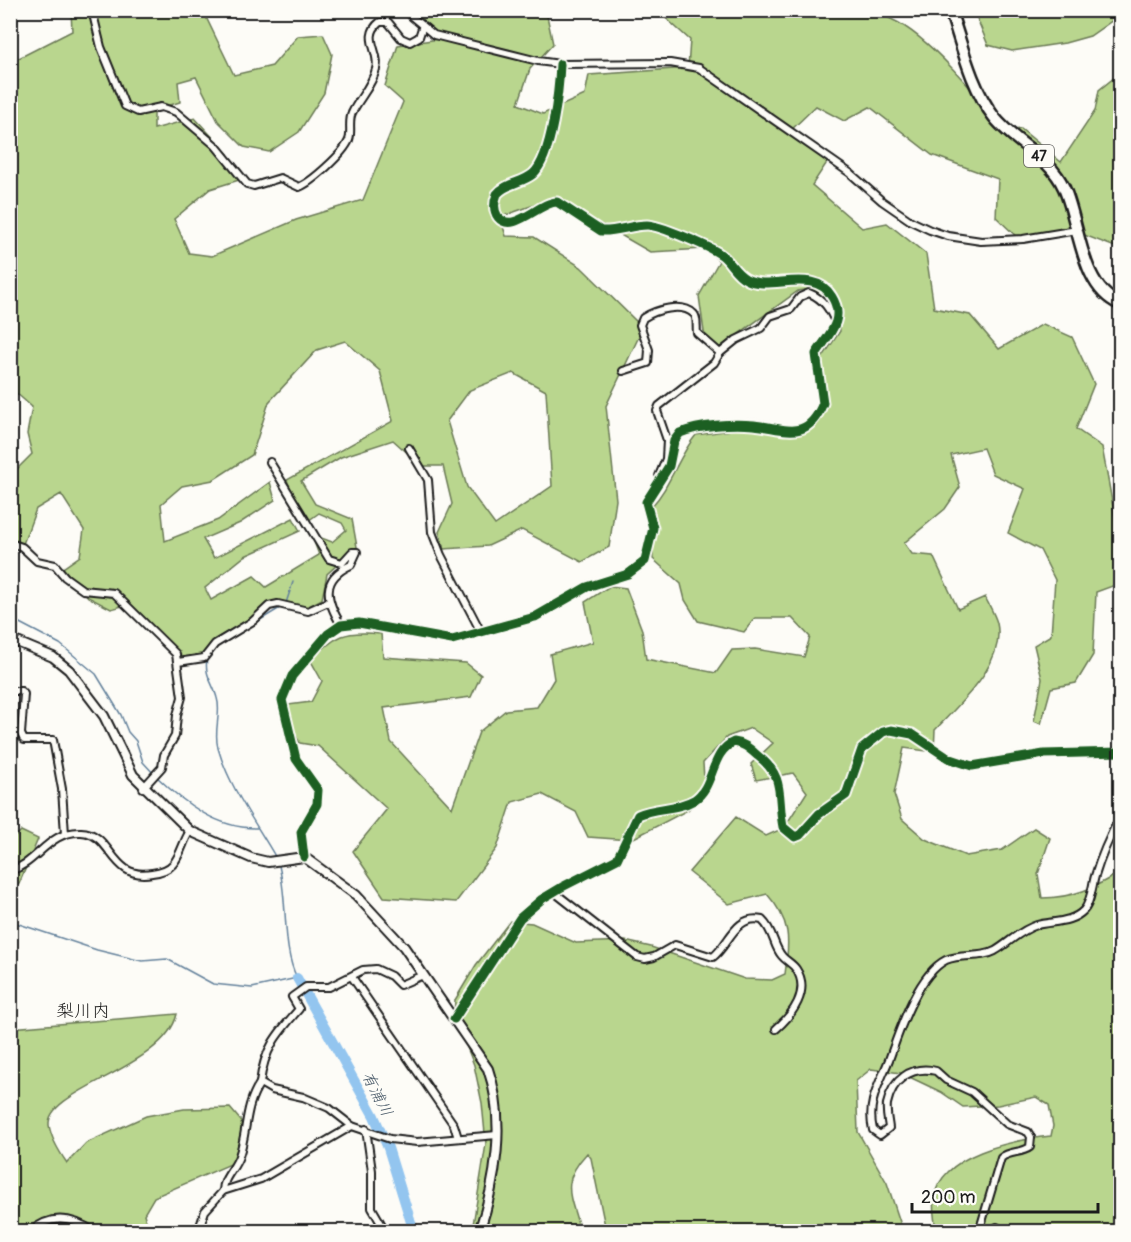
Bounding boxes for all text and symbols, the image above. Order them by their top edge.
road number: 47 [1024,145,1054,167]
district label: 梨川内 [56,1000,110,1023]
water label: 有浦川 [357,1068,397,1120]
scale bar [912,1176,1098,1214]
text: 200 m [921,1186,976,1209]

